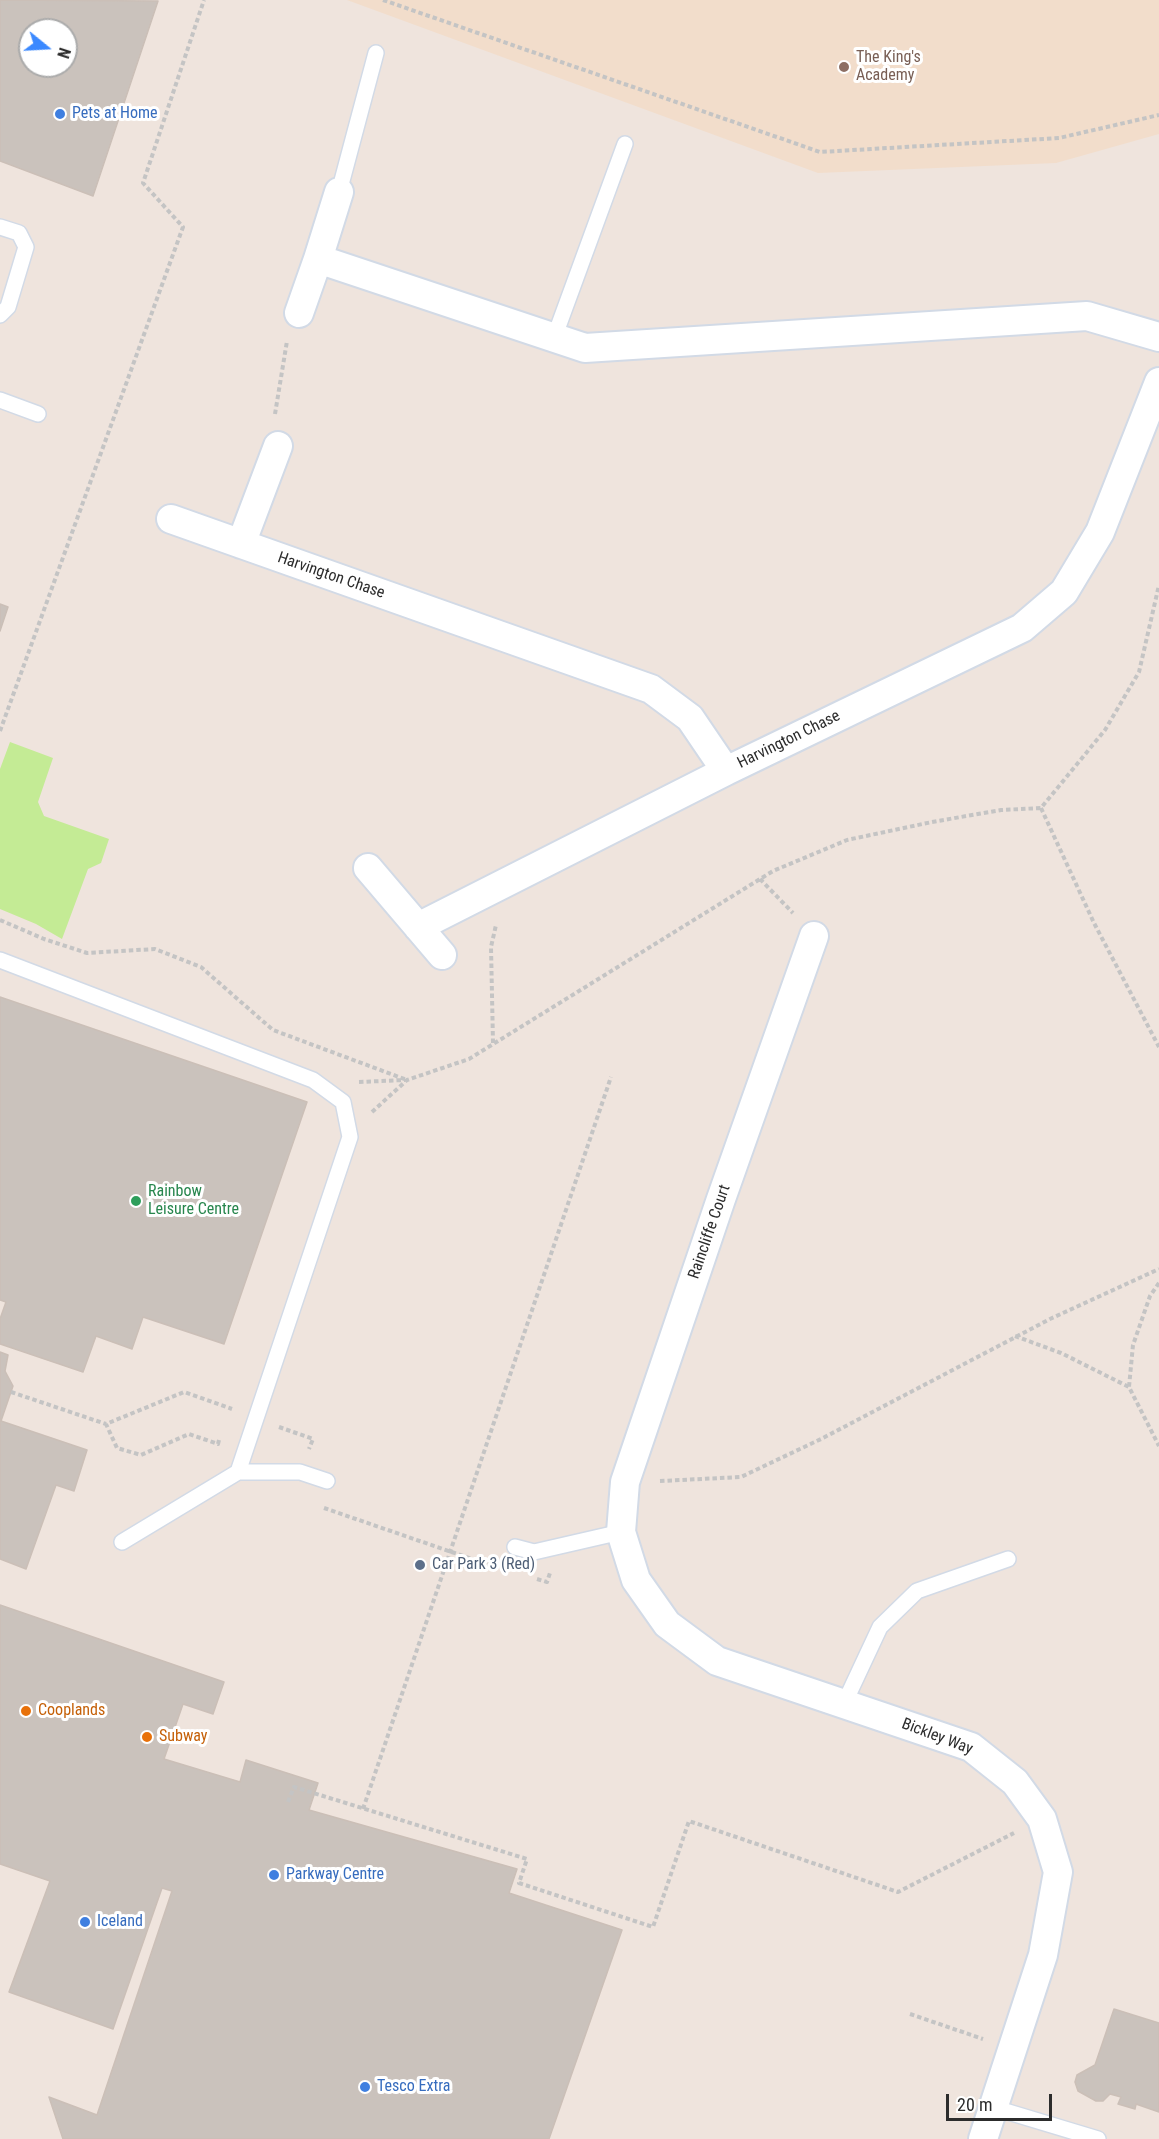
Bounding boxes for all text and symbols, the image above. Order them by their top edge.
north arrow [18,18,78,78]
text: N [53,45,74,61]
place label: The King's Academy [856,48,921,86]
marker: The King's Academy [837,60,851,74]
place label: Pets at Home [72,104,158,124]
marker: Pets at Home [53,107,67,121]
street label: Harvington Chase [275,549,387,603]
street label: Harvington Chase [734,707,844,773]
place label: Rainbow Leisure Centre [148,1182,239,1220]
street label: Raincliffe Court [685,1182,735,1282]
marker: Rainbow Leisure Centre [129,1194,143,1208]
place label: Car Park 3 (Red) [432,1555,535,1575]
marker: Car Park 3 (Red) [413,1558,427,1572]
place label: Cooplands [38,1701,105,1721]
marker: Cooplands [19,1704,33,1718]
street label: Bickley Way [899,1715,975,1759]
place label: Subway [159,1727,208,1747]
marker: Subway [140,1730,154,1744]
place label: Parkway Centre [286,1865,384,1885]
marker: Parkway Centre [267,1868,281,1882]
place label: Iceland [97,1912,143,1932]
marker: Iceland [78,1915,92,1929]
place label: Tesco Extra [377,2077,450,2097]
marker: Tesco Extra [358,2080,372,2094]
scale bar [949,2082,1056,2120]
text: 20 m [957,2094,992,2115]

